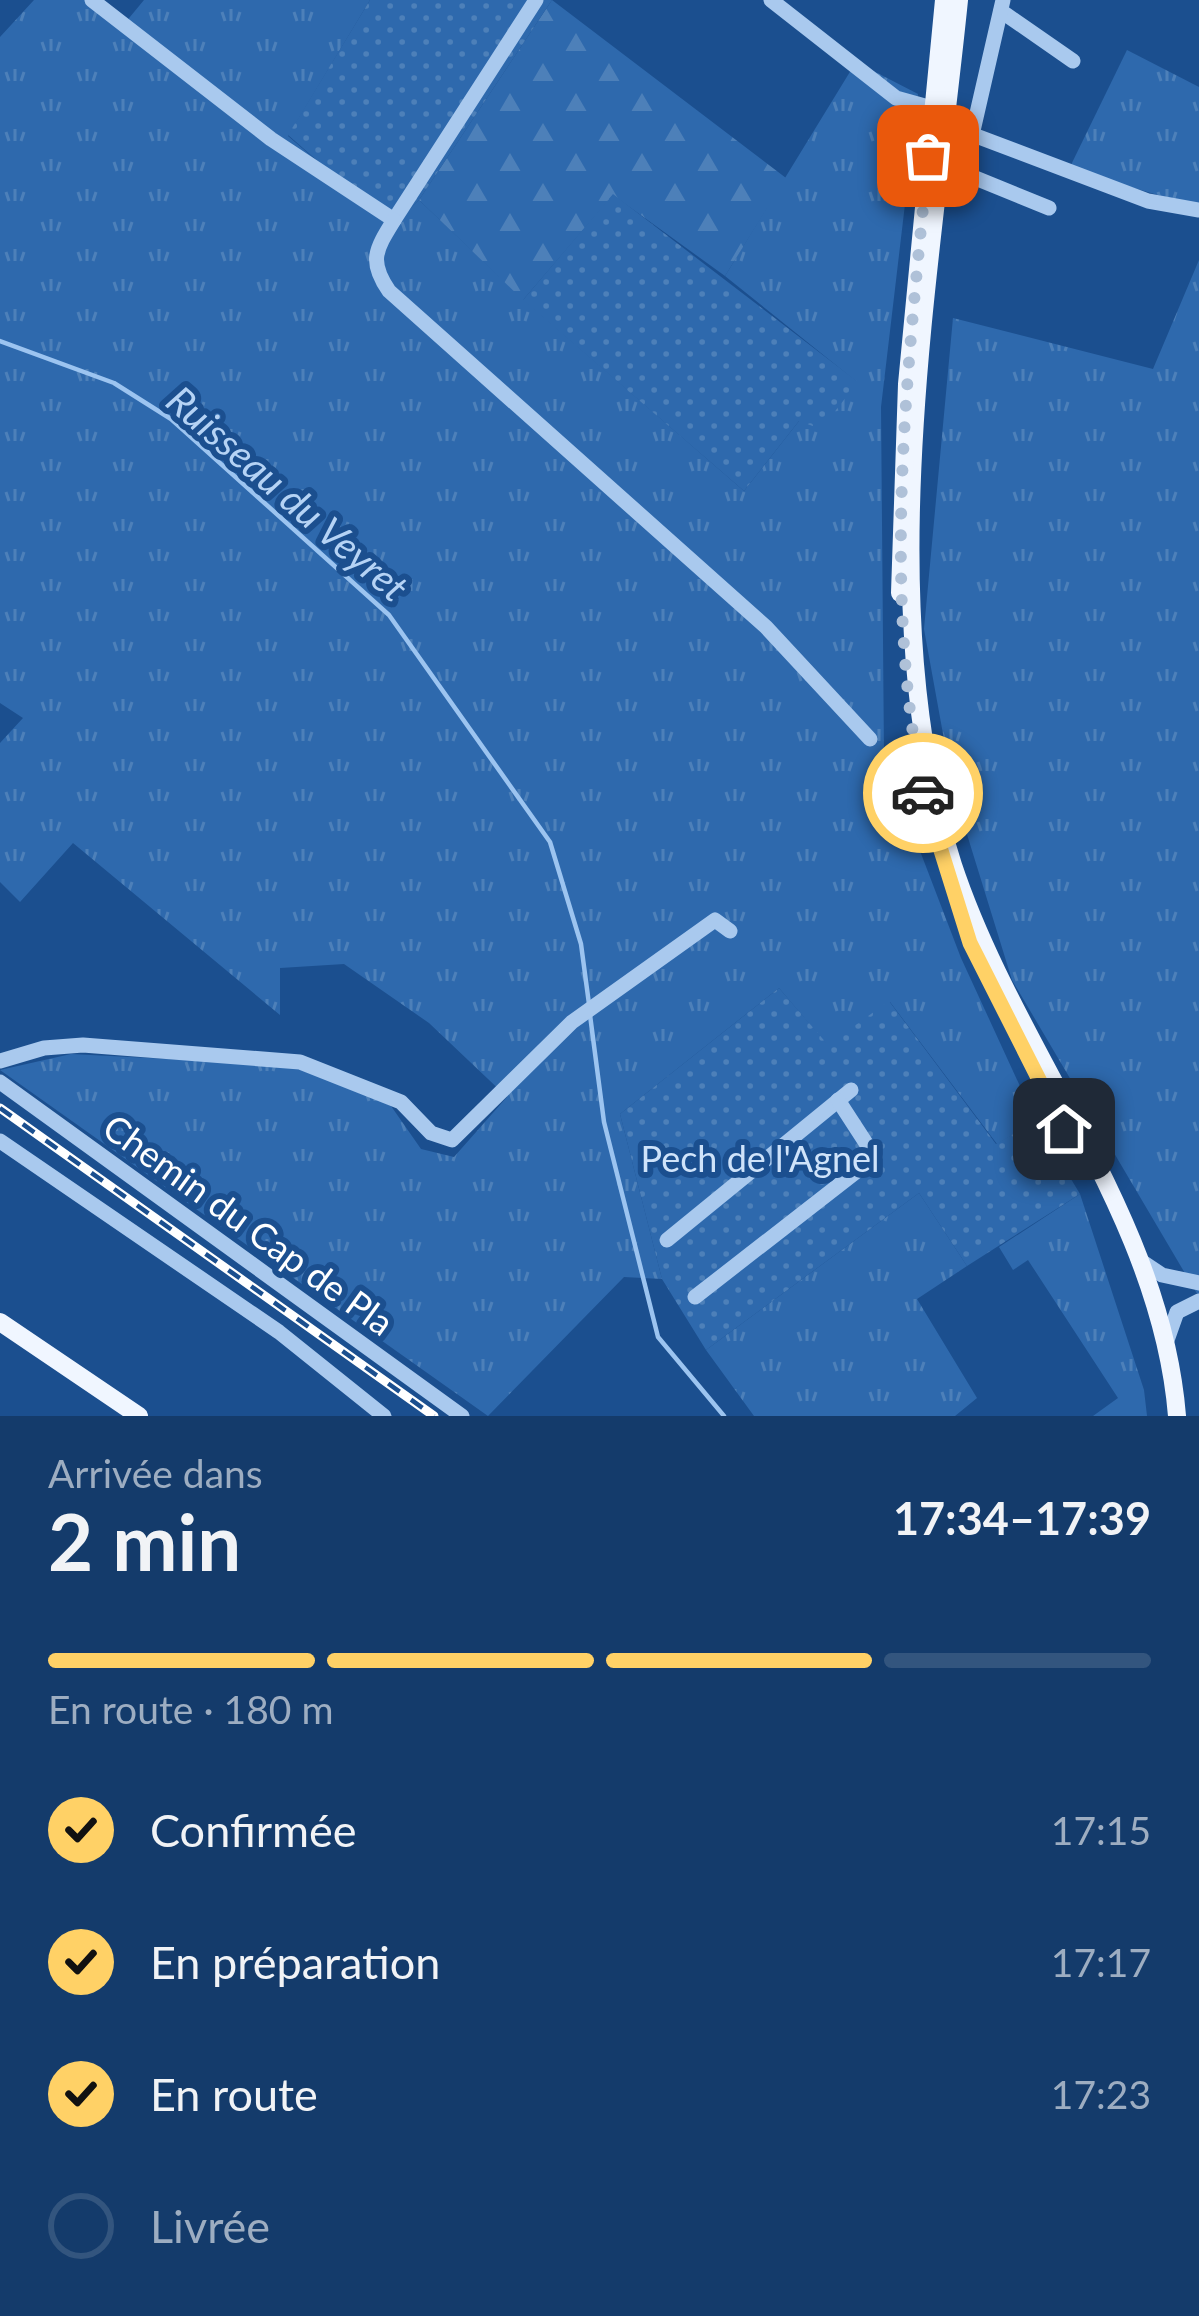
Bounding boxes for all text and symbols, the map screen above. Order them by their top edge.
pin [877,105,979,207]
icon: bag [895,123,961,189]
water label: Ruisseau du Veyret [158,376,418,610]
courier [863,733,983,853]
icon: car [890,760,956,826]
pin [1013,1078,1115,1180]
icon: home [1031,1096,1097,1162]
street label: Chemin du Cap de Pla [95,1104,403,1344]
park label: Pech de l'Agnel [640,1136,880,1180]
text: Arrivée dans [48,1450,263,1496]
text: 17:34–17:39 [893,1491,1151,1545]
text: 2 min [48,1494,241,1588]
text: En route · 180 m [48,1686,333,1732]
icon: check [48,1797,114,1863]
text: Confirmée [150,1803,357,1857]
text: 17:15 [1051,1807,1151,1853]
icon: check [48,1929,114,1995]
text: En préparation [150,1935,440,1989]
text: 17:17 [1051,1939,1151,1985]
icon: check [48,2061,114,2127]
text: En route [150,2067,318,2121]
text: 17:23 [1051,2071,1151,2117]
text: Livrée [150,2199,270,2253]

